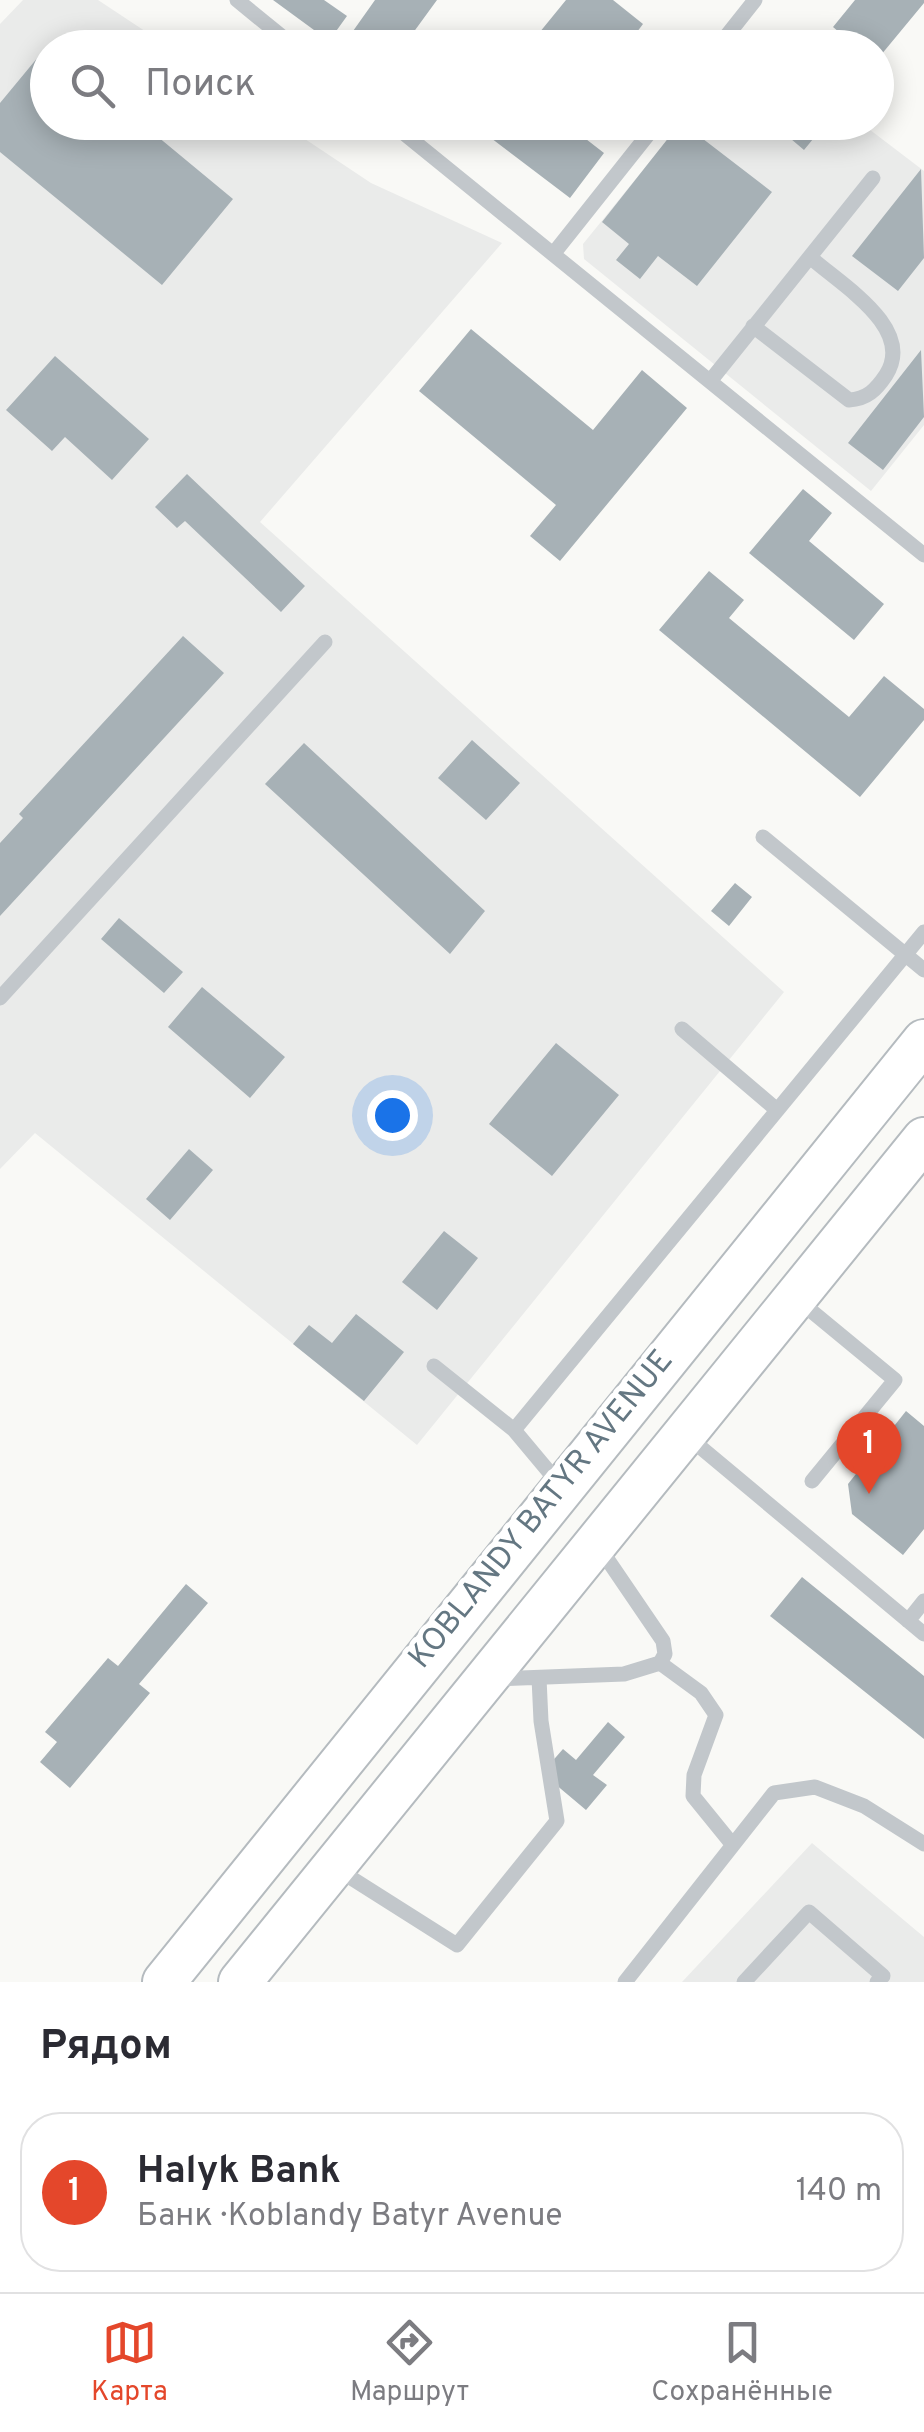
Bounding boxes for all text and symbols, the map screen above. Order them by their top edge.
search box [30,30,894,140]
icon: search [65,58,120,113]
text: Поиск [145,61,256,110]
your location [367,1090,418,1141]
street label: KOBLANDY BATYR AVENUE [401,1342,683,1678]
pin: 1 [836,1412,902,1494]
text: Рядом [40,2021,172,2074]
text: Halyk Bank [137,2148,341,2197]
text: 1 [68,2172,81,2212]
text: 140 m [796,2172,882,2212]
text: Банк · Koblandy Batyr Avenue [137,2197,563,2237]
tab: Карта [91,2315,168,2411]
tab: Маршрут [350,2315,469,2411]
tab: Сохранённые [651,2315,833,2411]

